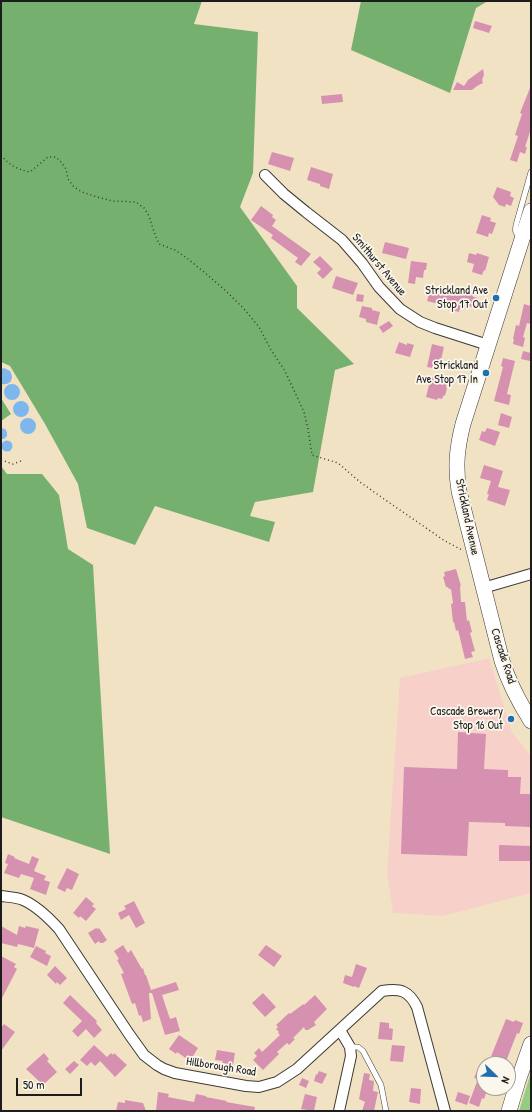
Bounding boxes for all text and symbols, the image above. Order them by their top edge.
street label: Smithurst Avenue [349,231,409,299]
place label: Strickland Ave Stop 17 Out [425,284,488,312]
marker: Strickland Ave Stop 17 Out [491,293,501,303]
place label: Strickland Ave Stop 17 In [416,359,478,387]
marker: Strickland Ave Stop 17 In [481,368,491,378]
street label: Strickland Avenue [452,477,482,557]
street label: Cascade Road [487,627,519,685]
place label: Cascade Brewery Stop 16 Out [430,705,503,733]
marker: Cascade Brewery Stop 16 Out [506,714,516,724]
street label: Hillborough Road [185,1054,257,1080]
north arrow [476,1056,516,1096]
scale bar [18,1070,84,1096]
text: N [499,1075,514,1086]
text: 50 m [23,1076,44,1093]

